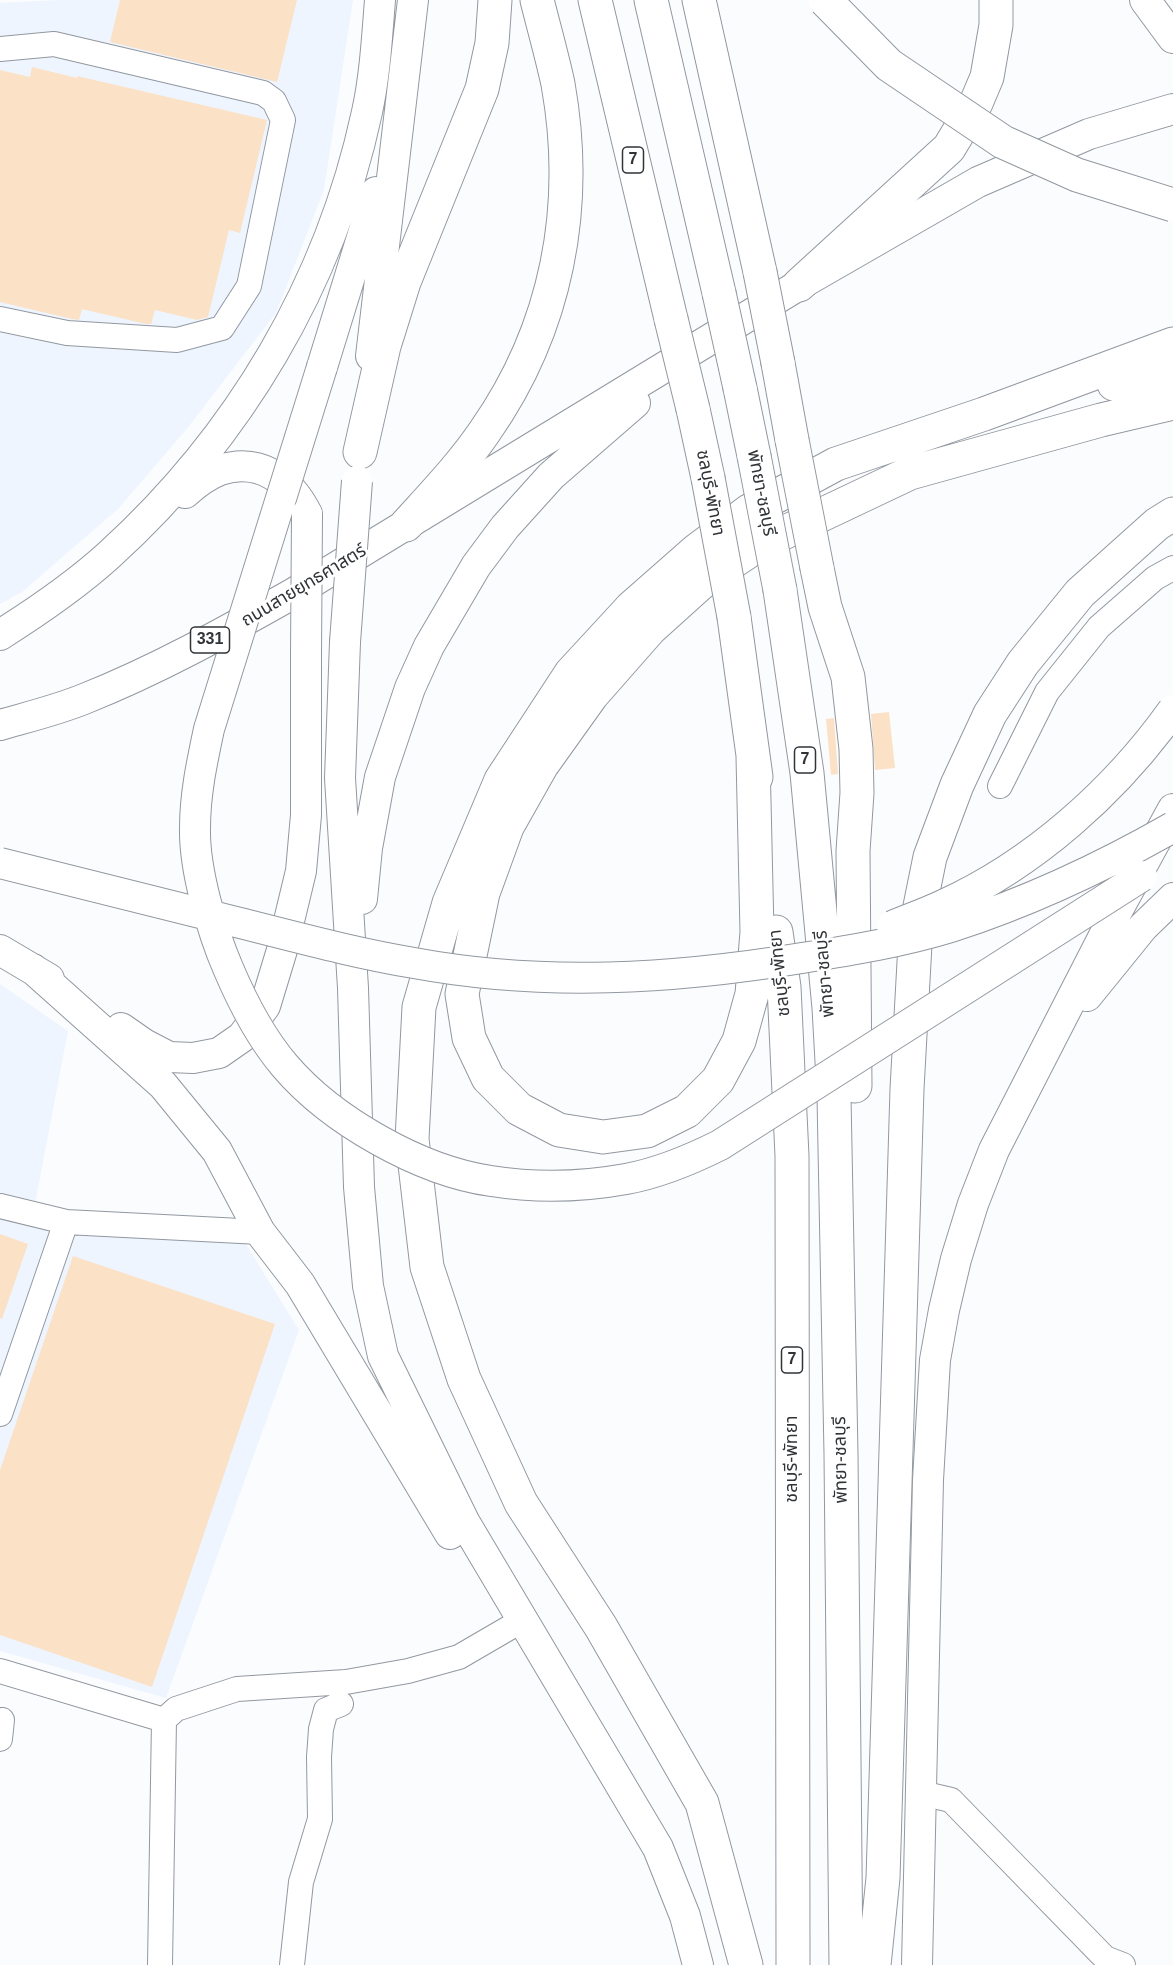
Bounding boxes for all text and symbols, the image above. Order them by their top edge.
road number: 7 [622,147,644,173]
street label: ชลบุรี-พัทยา [691,448,729,538]
street label: พัทยา-ชลบุรี [742,448,780,538]
street label: ถนนสายยุทธศาสตร์ [238,540,370,632]
road number: 331 [190,627,230,653]
road number: 7 [794,747,816,773]
street label: ชลบุรี-พัทยา [765,928,795,1018]
street label: พัทยา-ชลบุรี [810,930,840,1018]
road number: 7 [782,1347,802,1373]
street label: ชลบุรี-พัทยา [781,1415,803,1503]
street label: พัทยา-ชลบุรี [829,1416,853,1504]

